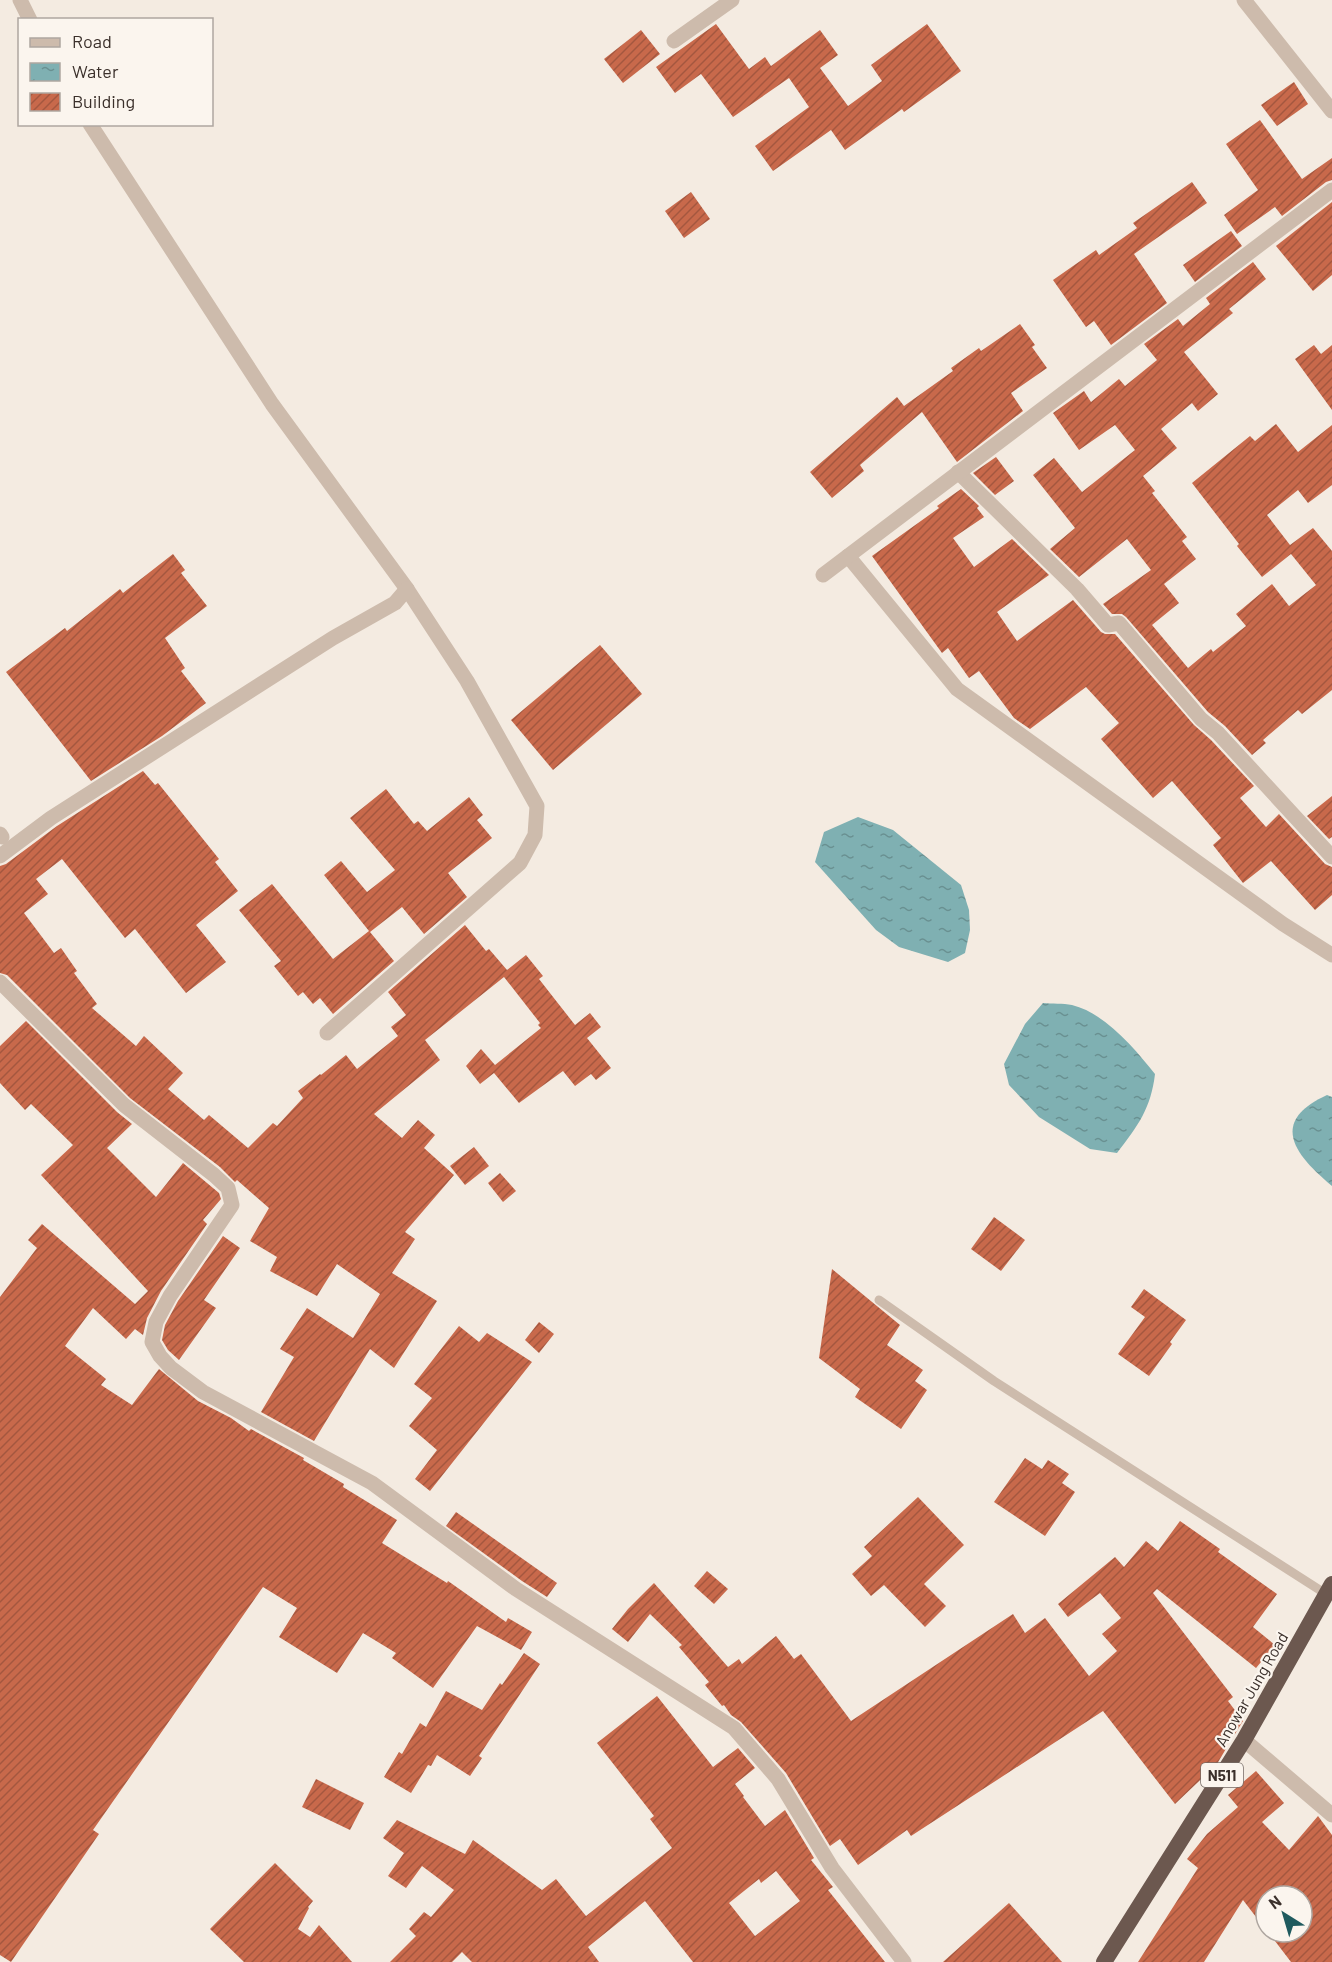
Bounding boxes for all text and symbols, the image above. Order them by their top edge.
legend [18,18,213,126]
text: Road [72,30,112,52]
text: Water [72,60,119,82]
text: Building [72,90,135,112]
street label: Anowar Jung Road [1211,1628,1291,1750]
road number: N511 [1201,1763,1243,1787]
north arrow [1254,1884,1314,1944]
text: N [1265,1891,1285,1912]

